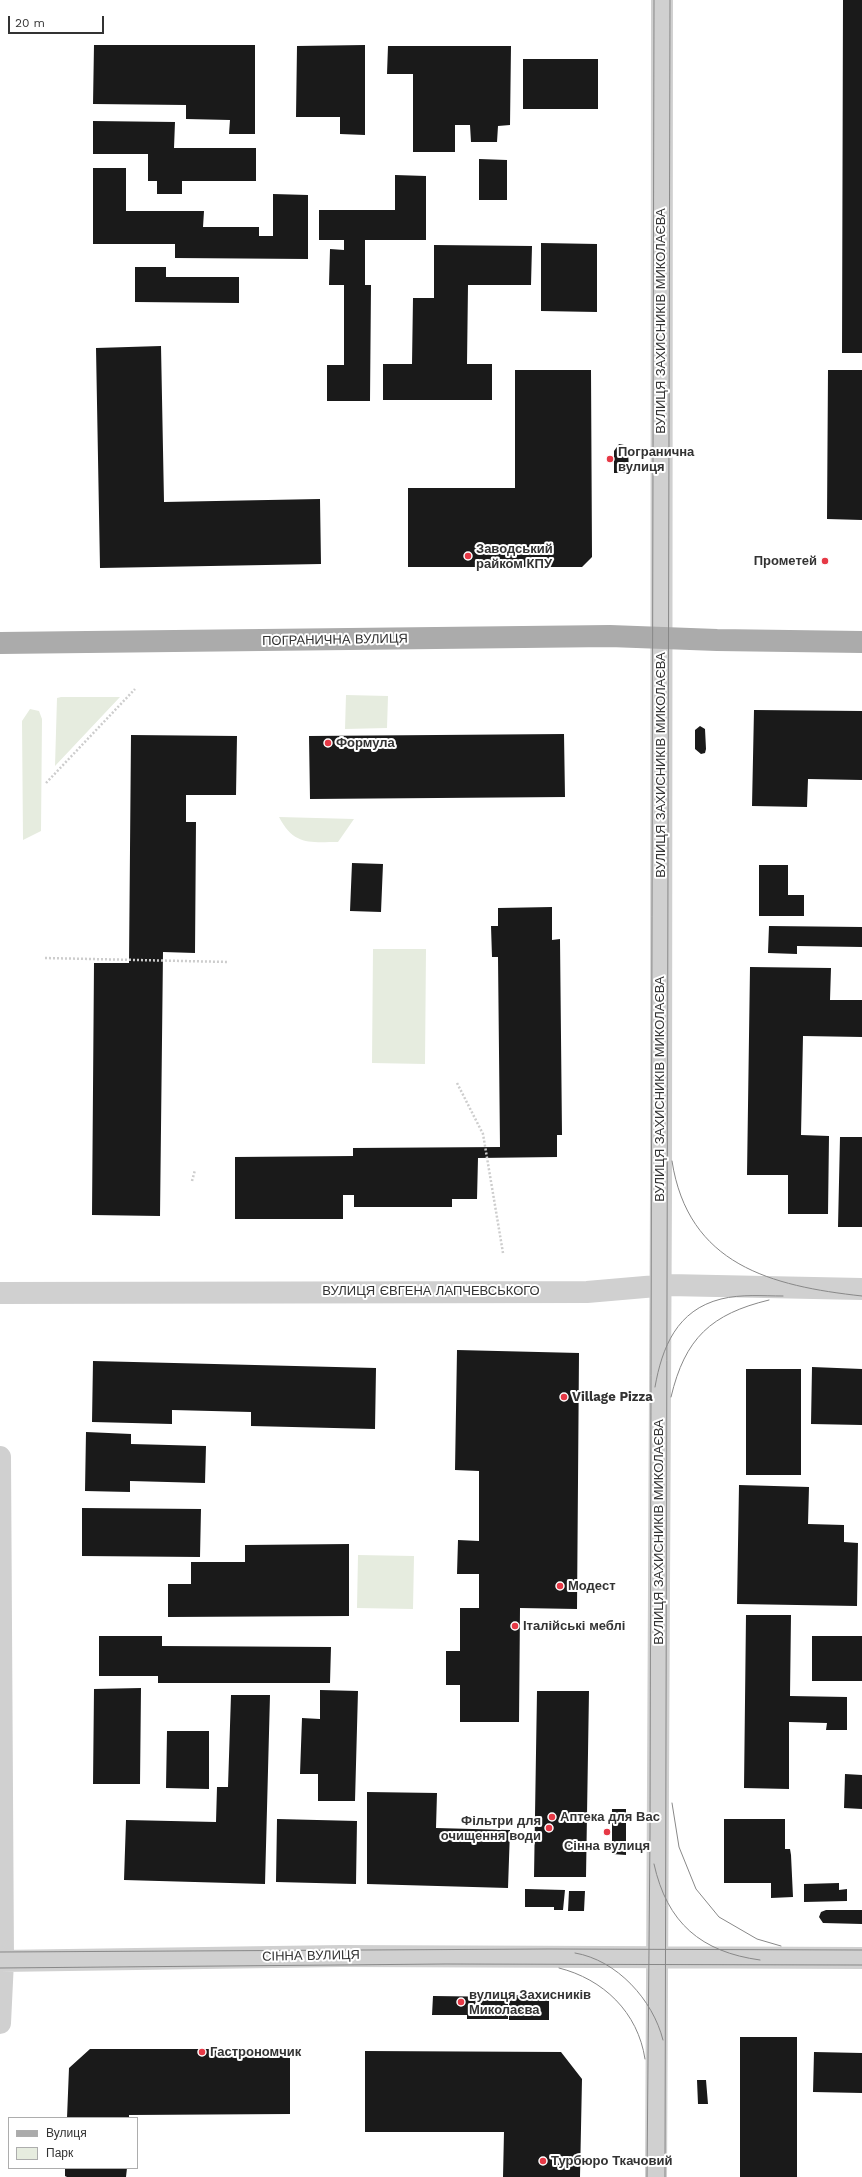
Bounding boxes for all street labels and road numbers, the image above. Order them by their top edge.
street label: ВУЛИЦЯ ЗАХИСНИКІВ МИКОЛАЄВА [653,208,669,434]
street label: ПОГРАНИЧНА ВУЛИЦЯ [262,631,408,649]
street label: ВУЛИЦЯ ЗАХИСНИКІВ МИКОЛАЄВА [653,652,669,878]
street label: ВУЛИЦЯ ЗАХИСНИКІВ МИКОЛАЄВА [652,976,668,1202]
street label: ВУЛИЦЯ ЄВГЕНА ЛАПЧЕВСЬКОГО [322,1283,540,1299]
street label: ВУЛИЦЯ ЗАХИСНИКІВ МИКОЛАЄВА [651,1419,667,1645]
street label: СІННА ВУЛИЦЯ [262,1947,360,1965]

